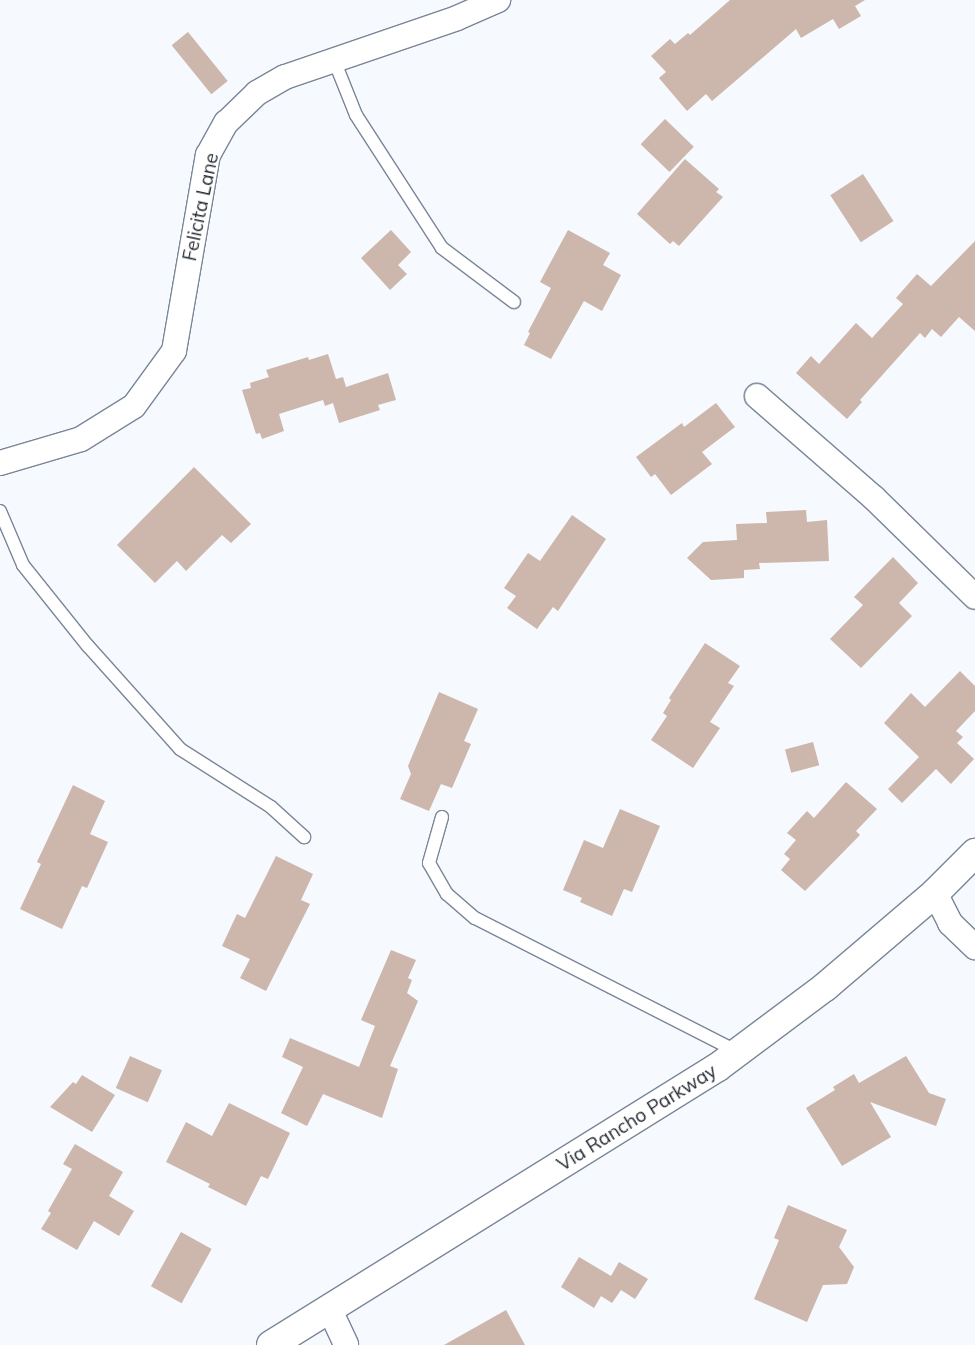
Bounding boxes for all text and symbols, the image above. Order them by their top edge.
street label: Felicita Lane [178,151,224,263]
street label: Via Rancho Parkway [553,1060,721,1176]

